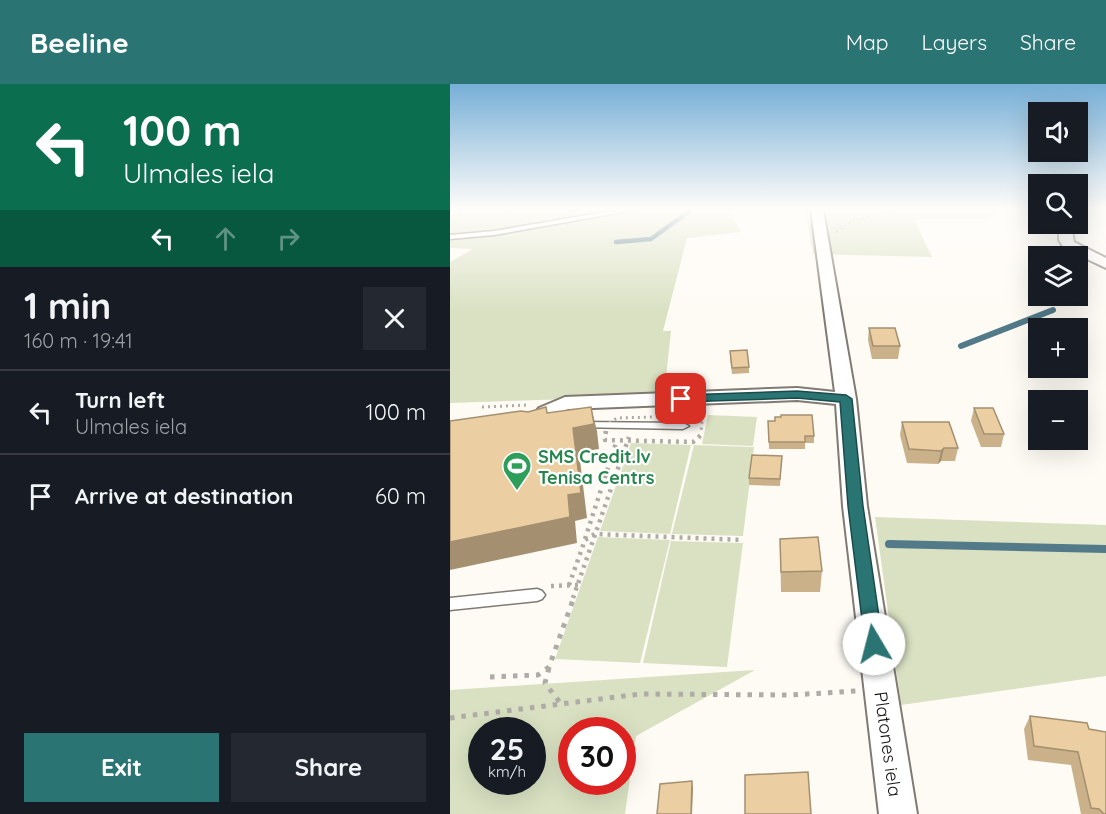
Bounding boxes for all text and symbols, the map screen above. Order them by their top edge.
text: Beeline [30,25,129,60]
text: Map [846,29,889,55]
text: Layers [922,29,987,55]
text: Share [1020,29,1076,55]
map controls [1028,102,1088,450]
button: sound [1028,102,1088,162]
text: 100 m [123,104,241,157]
icon: left [24,108,102,186]
text: Ulmales iela [123,156,274,190]
button: search [1028,174,1088,234]
icon: left [146,222,179,255]
icon: ahead [209,222,242,255]
icon: right [272,222,305,255]
button: layers [1028,246,1088,306]
text: 1 min [24,283,111,328]
button: close [363,287,426,350]
button: + [1028,318,1088,378]
text: 160 m · 19:41 [24,328,133,353]
pin [655,373,706,424]
icon: arrive [664,382,697,415]
text: Turn left [75,386,165,414]
button: − [1028,390,1088,450]
icon: left [24,396,57,429]
text: 100 m [366,398,426,426]
text: Ulmales iela [75,414,187,439]
place label: SMS Credit.lv Tenisa Centrs [538,445,655,489]
sports icon: SMS Credit.lv Tenisa Centrs [501,450,533,492]
icon: arrive [24,480,57,513]
text: Arrive at destination [75,482,293,510]
text: 60 m [375,482,426,510]
position arrow [842,612,906,676]
street label: Platones iela [869,690,907,798]
speed limit sign: 30 [558,717,636,795]
text: 25 [490,730,524,768]
button: Exit [24,733,219,802]
button: Share [231,733,426,802]
text: km/h [488,762,526,781]

